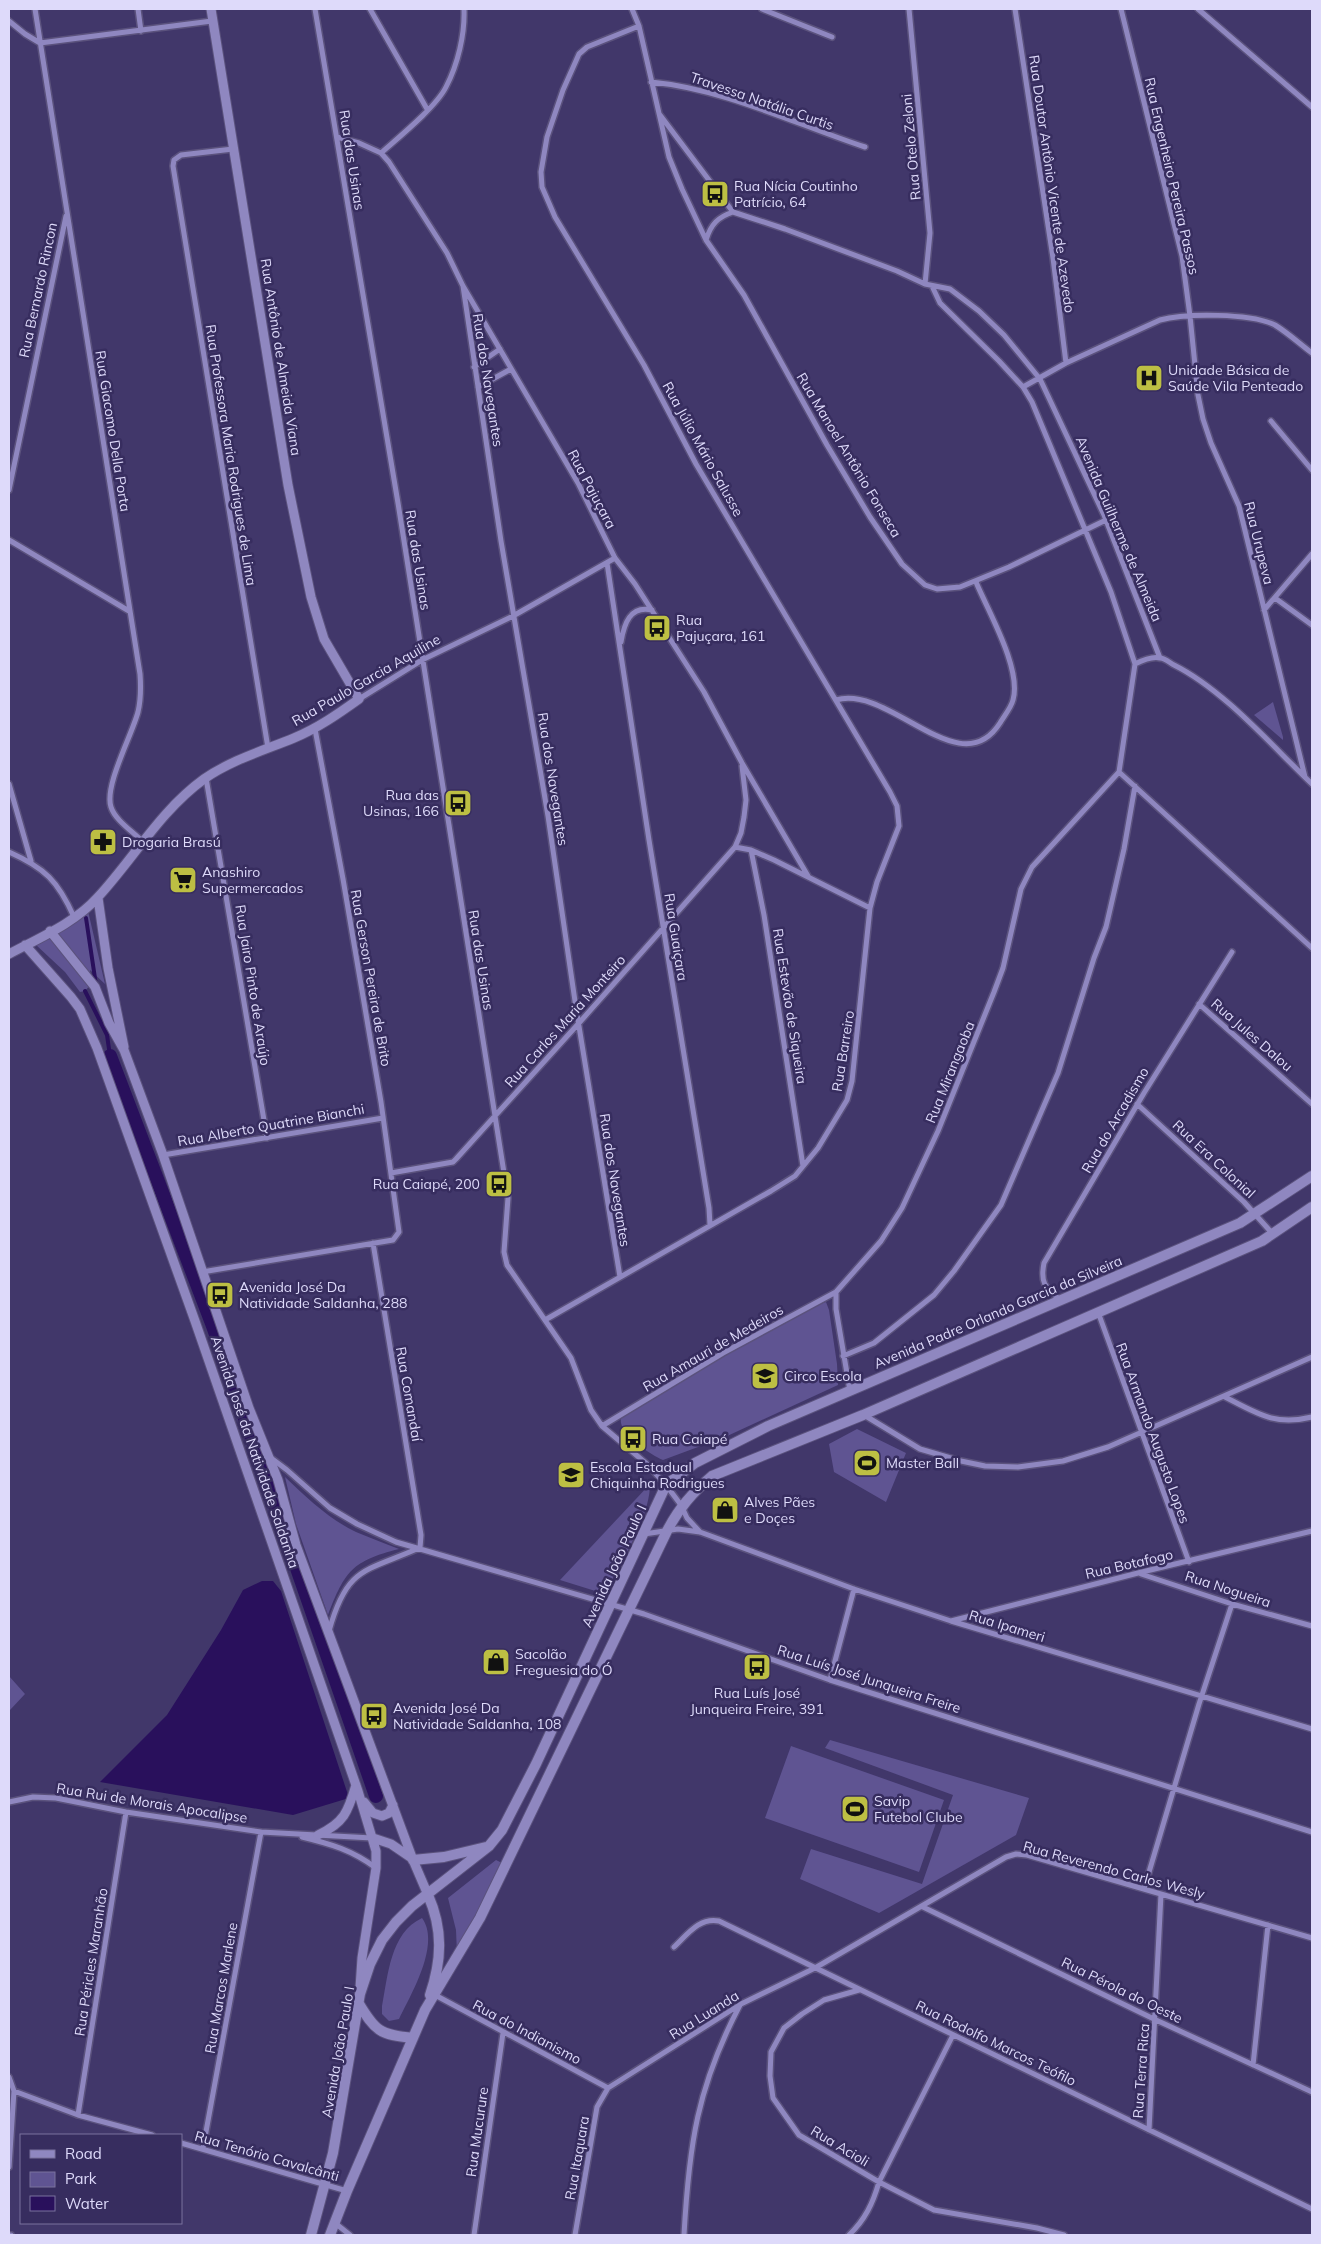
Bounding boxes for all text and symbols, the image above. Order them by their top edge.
street label: Rua Doutor Antônio Vicente de Azevedo [1025,54,1079,314]
street label: Travessa Natália Curtis [688,68,836,134]
street label: Rua Engenheiro Pereira Passos [1141,76,1203,276]
street label: Rua Otelo Zeloni [897,93,925,201]
street label: Rua das Usinas [335,109,369,211]
place label: Rua Nícia Coutinho Patrício, 64 [734,177,858,211]
bus stop icon: Rua Nícia Coutinho Patrício, 64 [700,179,730,209]
street label: Rua Bernardo Rincon [15,221,61,359]
street label: Rua Antônio de Almeida Viana [257,257,305,457]
street label: Rua dos Navegantes [469,312,507,448]
street label: Rua Professora Maria Rodrigues de Lima [201,323,261,587]
street label: Rua Giacomo Della Porta [91,349,135,513]
place label: Unidade Básica de Saúde Vila Penteado [1168,361,1303,395]
hospital icon: Unidade Básica de Saúde Vila Penteado [1134,363,1164,393]
street label: Rua Manoel Antônio Fonseca [793,369,905,541]
street label: Rua Júlio Mário Salusse [658,378,748,520]
street label: Avenida Guilherme de Almeida [1072,434,1166,624]
street label: Rua Pajuçara [564,446,620,532]
street label: Rua Urupeva [1240,500,1278,586]
street label: Rua das Usinas [401,509,435,611]
place label: Rua Pajuçara, 161 [676,611,765,645]
bus stop icon: Rua Pajuçara, 161 [642,613,672,643]
street label: Rua Paulo Garcia Aquiline [289,630,443,730]
street label: Rua dos Navegantes [534,711,572,847]
place label: Rua das Usinas, 166 [363,786,439,820]
bus stop icon: Rua das Usinas, 166 [443,788,473,818]
pharmacy icon: Drogaria Brasú [88,827,118,857]
place label: Drogaria Brasú [122,833,221,851]
place label: Anashiro Supermercados [202,863,303,897]
supermarket icon: Anashiro Supermercados [168,865,198,895]
street label: Rua Gerson Pereira de Brito [347,888,395,1068]
street label: Rua Guaiçara [660,892,692,982]
street label: Rua Jairo Pinto de Araújo [231,903,275,1067]
street label: Rua das Usinas [464,909,498,1011]
street label: Rua Estevão de Siqueira [769,927,811,1085]
street label: Rua Carlos Maria Monteiro [501,951,629,1091]
street label: Rua Jules Dalou [1207,995,1297,1075]
street label: Rua Barreiro [828,1009,858,1093]
street label: Rua Mirangaoba [921,1018,979,1126]
street label: Rua do Arcadismo [1077,1064,1153,1176]
street label: Rua Alberto Quatrine Bianchi [176,1100,366,1150]
street label: Rua dos Navegantes [596,1112,634,1248]
street label: Rua Era Colonial [1169,1116,1259,1202]
bus stop icon: Rua Caiapé, 200 [484,1169,514,1199]
place label: Rua Caiapé, 200 [373,1175,480,1193]
street label: Avenida Padre Orlando Garcia da Silveira [871,1251,1125,1373]
place label: Avenida José Da Natividade Saldanha, 288 [239,1278,407,1312]
bus stop icon: Avenida José Da Natividade Saldanha, 288 [205,1280,235,1310]
street label: Rua Amauri de Medeiros [639,1300,787,1396]
street label: Avenida José da Natividade Saldanha [207,1333,303,1571]
street label: Rua Armando Augusto Lopes [1112,1340,1194,1526]
street label: Rua Comandaí [392,1345,426,1443]
school or university icon: Circo Escola [750,1361,780,1391]
place label: Circo Escola [784,1367,862,1385]
bus stop icon: Rua Caiapé [618,1424,648,1454]
place label: Rua Caiapé [652,1430,727,1448]
sports icon: Master Ball [852,1448,882,1478]
place label: Master Ball [886,1454,959,1472]
place label: Escola Estadual Chiquinha Rodrigues [590,1458,725,1492]
school or university icon: Escola Estadual Chiquinha Rodrigues [556,1460,586,1490]
place label: Alves Pães e Doçes [744,1493,815,1527]
shop icon: Alves Pães e Doçes [710,1495,740,1525]
street label: Avenida João Paulo I [578,1502,650,1630]
street label: Rua Botafogo [1083,1545,1175,1583]
street label: Rua Nogueira [1183,1567,1273,1611]
street label: Rua Ipameri [967,1606,1047,1646]
street label: Rua Luís José Junqueira Freire [775,1641,963,1717]
place label: Sacolão Freguesia do Ó [515,1645,613,1679]
shop icon: Sacolão Freguesia do Ó [481,1647,511,1677]
bus stop icon: Rua Luís José Junqueira Freire, 391 [742,1652,772,1682]
place label: Rua Luís José Junqueira Freire, 391 [690,1684,824,1718]
place label: Avenida José Da Natividade Saldanha, 108 [393,1699,561,1733]
bus stop icon: Avenida José Da Natividade Saldanha, 108 [359,1701,389,1731]
street label: Rua Rui de Morais Apocalipse [55,1779,249,1827]
place label: Savip Futebol Clube [874,1792,963,1826]
sports icon: Savip Futebol Clube [840,1794,870,1824]
street label: Rua Reverendo Carlos Wesly [1021,1837,1207,1903]
street label: Rua Péricles Maranhão [70,1887,112,2037]
street label: Rua Marcos Marlene [201,1921,241,2055]
street label: Rua Pérola do Oeste [1059,1953,1185,2027]
street label: Avenida João Paulo I [318,1985,358,2119]
street label: Rua Luanda [666,1986,742,2044]
street label: Rua do Indianismo [470,1996,584,2068]
street label: Rua Rodolfo Marcos Teófilo [913,1996,1079,2090]
street label: Rua Terra Rica [1129,2023,1153,2119]
street label: Rua Mucurure [462,2086,492,2178]
street label: Rua Itaquara [561,2115,593,2201]
street label: Rua Acioli [808,2122,872,2170]
street label: Rua Tenório Cavalcânti [193,2127,341,2185]
legend [20,2134,182,2224]
text: Road [65,2144,102,2163]
text: Park [65,2169,97,2188]
text: Water [65,2194,109,2213]

